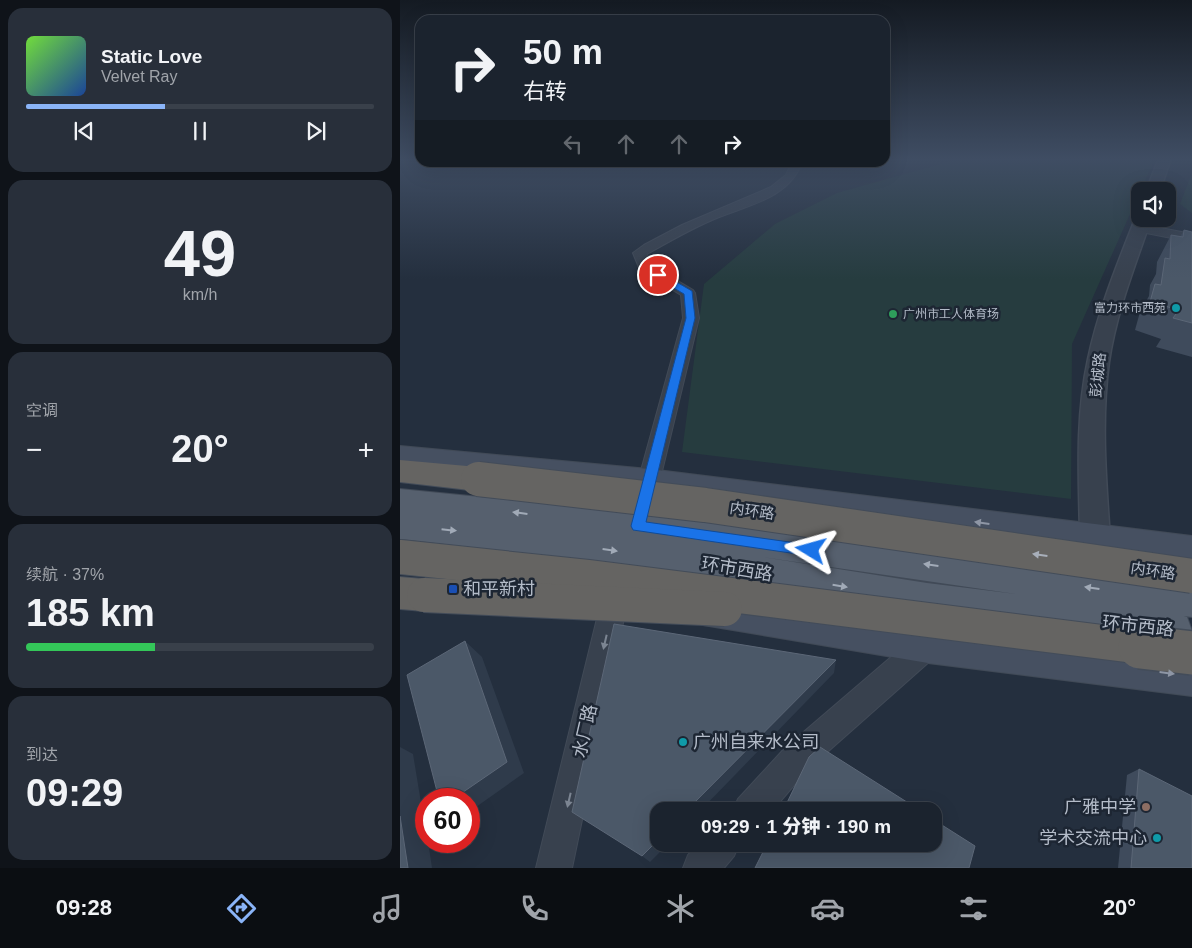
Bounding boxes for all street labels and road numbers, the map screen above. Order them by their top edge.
street label: 彭城路 [1087,352,1108,398]
street label: 内环路 [729,499,776,522]
street label: 环市西路 [700,553,774,585]
street label: 内环路 [1130,559,1177,582]
street label: 环市西路 [1101,612,1175,640]
street label: 水厂路 [569,702,601,760]

